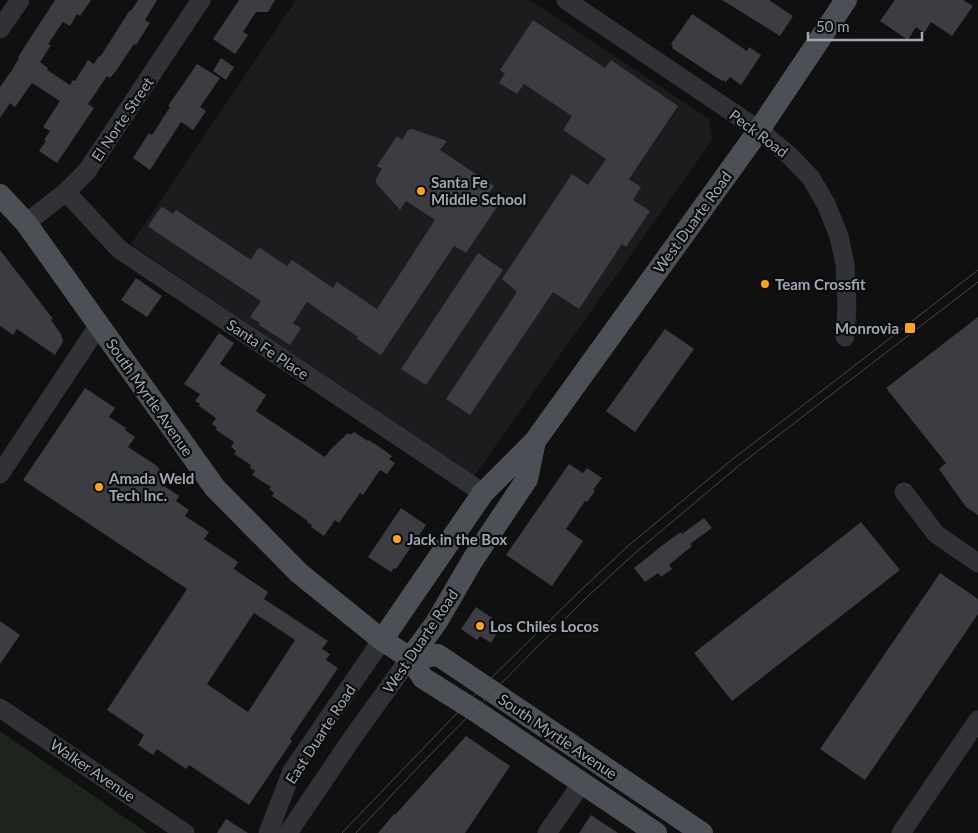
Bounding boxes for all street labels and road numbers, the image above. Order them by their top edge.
street label: El Norte Street [87,73,157,165]
street label: Peck Road [726,105,792,161]
street label: West Duarte Road [649,168,735,276]
street label: Santa Fe Place [224,315,312,383]
street label: South Myrtle Avenue [103,335,197,459]
street label: West Duarte Road [379,586,461,696]
street label: East Duarte Road [281,681,359,787]
street label: South Myrtle Avenue [495,690,621,782]
street label: Walker Avenue [47,735,139,805]

